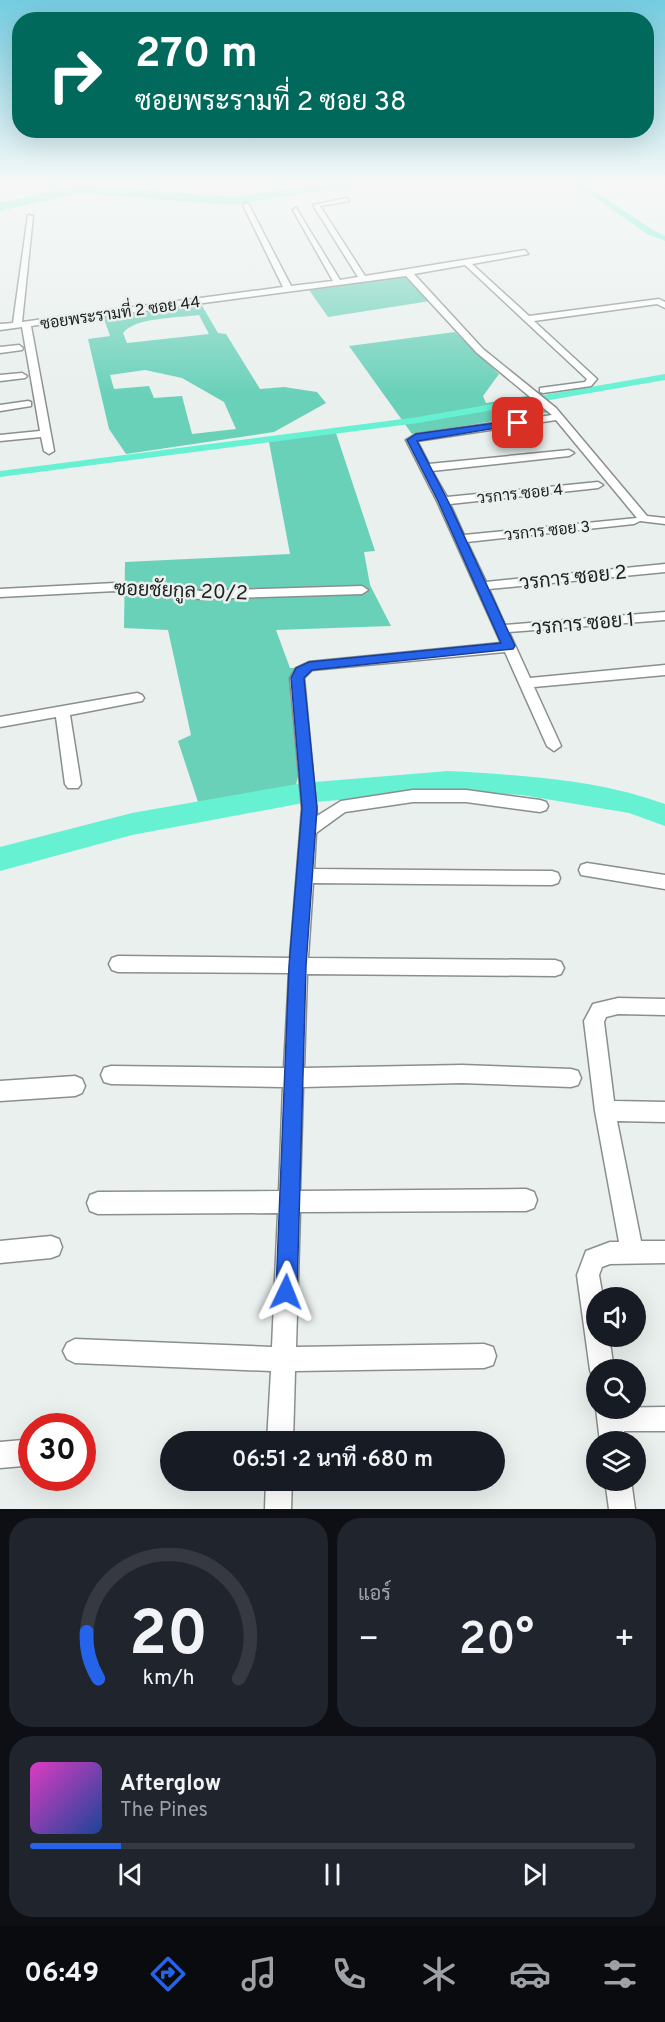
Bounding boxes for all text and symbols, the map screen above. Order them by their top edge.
text: 270 m [135,29,258,82]
icon: right [36,36,114,114]
text: ซอยพระรามที่ 2 ซอย 38 [135,86,407,120]
street label: ซอยพระรามที่ 2 ซอย 44 [38,287,202,335]
pin [492,397,543,448]
icon: arrive [501,406,534,439]
street label: วรการ ซอย 4 [476,481,564,509]
street label: วรการ ซอย 3 [503,518,591,546]
street label: วรการ ซอย 2 [518,560,628,598]
street label: ซอยชัยกูล 20/2 [114,576,248,607]
street label: วรการ ซอย 1 [531,608,636,642]
position arrow [254,1260,318,1324]
map controls [586,1287,646,1491]
button: sound [586,1287,646,1347]
button: search [586,1359,646,1419]
speed limit sign: 30 [18,1413,96,1491]
button: layers [586,1431,646,1491]
text: 06:51 · 2 นาที · 680 m [232,1447,433,1474]
text: แอร์ [358,1582,391,1608]
text: 20 [129,1598,208,1677]
text: 20° [459,1613,534,1670]
text: − [358,1620,379,1662]
text: + [614,1620,635,1662]
text: km/h [142,1666,195,1693]
text: Afterglow [120,1771,221,1798]
text: The Pines [120,1798,208,1824]
icon: previous [114,1858,147,1891]
icon: pause [316,1858,349,1891]
icon: next [518,1858,551,1891]
icon: directions [147,1953,189,1995]
icon: music [238,1953,280,1995]
icon: phone [328,1953,370,1995]
icon: climate [418,1953,460,1995]
icon: car [509,1953,551,1995]
icon: filters [599,1953,641,1995]
text: 06:49 [24,1957,99,1991]

